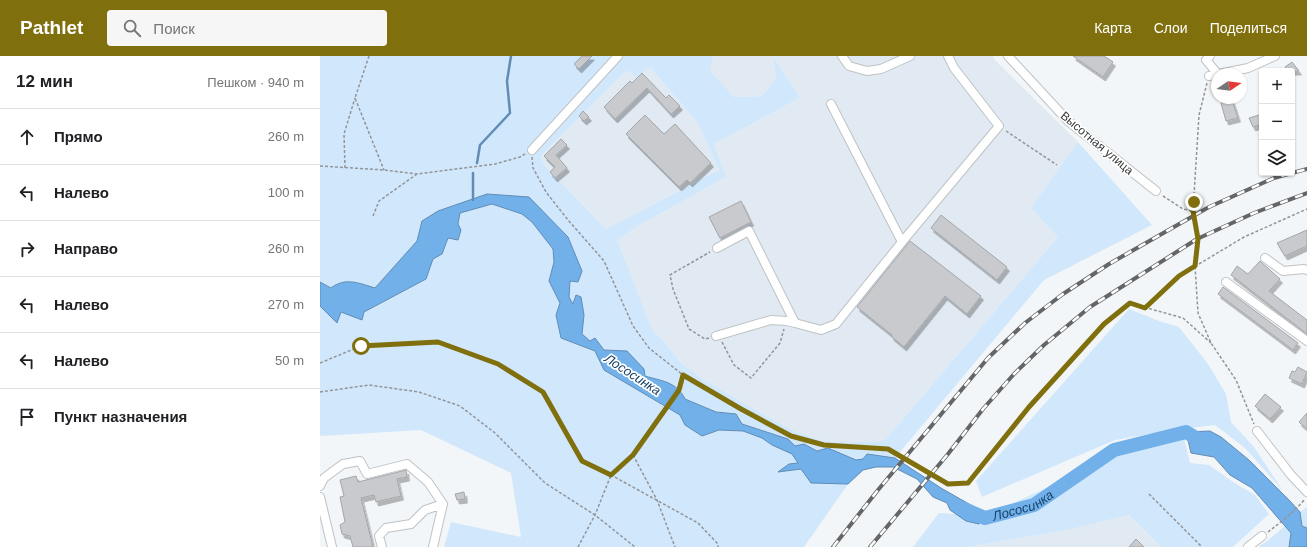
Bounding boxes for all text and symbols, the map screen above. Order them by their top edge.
search box [107,10,387,46]
text: Pathlet [20,17,83,38]
icon: search [121,17,143,39]
text: Поиск [153,20,195,37]
text: Карта [1094,20,1132,36]
text: Слои [1154,20,1188,36]
text: Поделиться [1210,20,1287,36]
north arrow [1211,68,1247,104]
map controls [1259,68,1295,176]
button: + [1259,68,1295,104]
text: 12 мин [16,72,73,91]
text: Пешком · 940 m [207,75,304,90]
button: − [1259,104,1295,140]
street label: Высотная улица [1058,108,1137,178]
icon: ahead [16,126,38,148]
text: Прямо [54,128,103,145]
text: 260 m [268,129,304,144]
button: layers [1259,140,1295,176]
icon: left [16,182,38,204]
text: Налево [54,184,109,201]
text: 100 m [268,185,304,200]
route end [1185,193,1203,211]
icon: right [16,238,38,260]
text: Направо [54,240,118,257]
text: 260 m [268,241,304,256]
icon: left [16,294,38,316]
text: Налево [54,296,109,313]
text: 270 m [268,297,304,312]
route start [352,337,370,355]
icon: left [16,350,38,372]
water label: Лососинка [601,350,664,398]
text: Налево [54,352,109,369]
text: 50 m [275,353,304,368]
icon: arrive [16,406,38,428]
text: Пункт назначения [54,408,187,425]
water label: Лососинка [990,487,1056,524]

